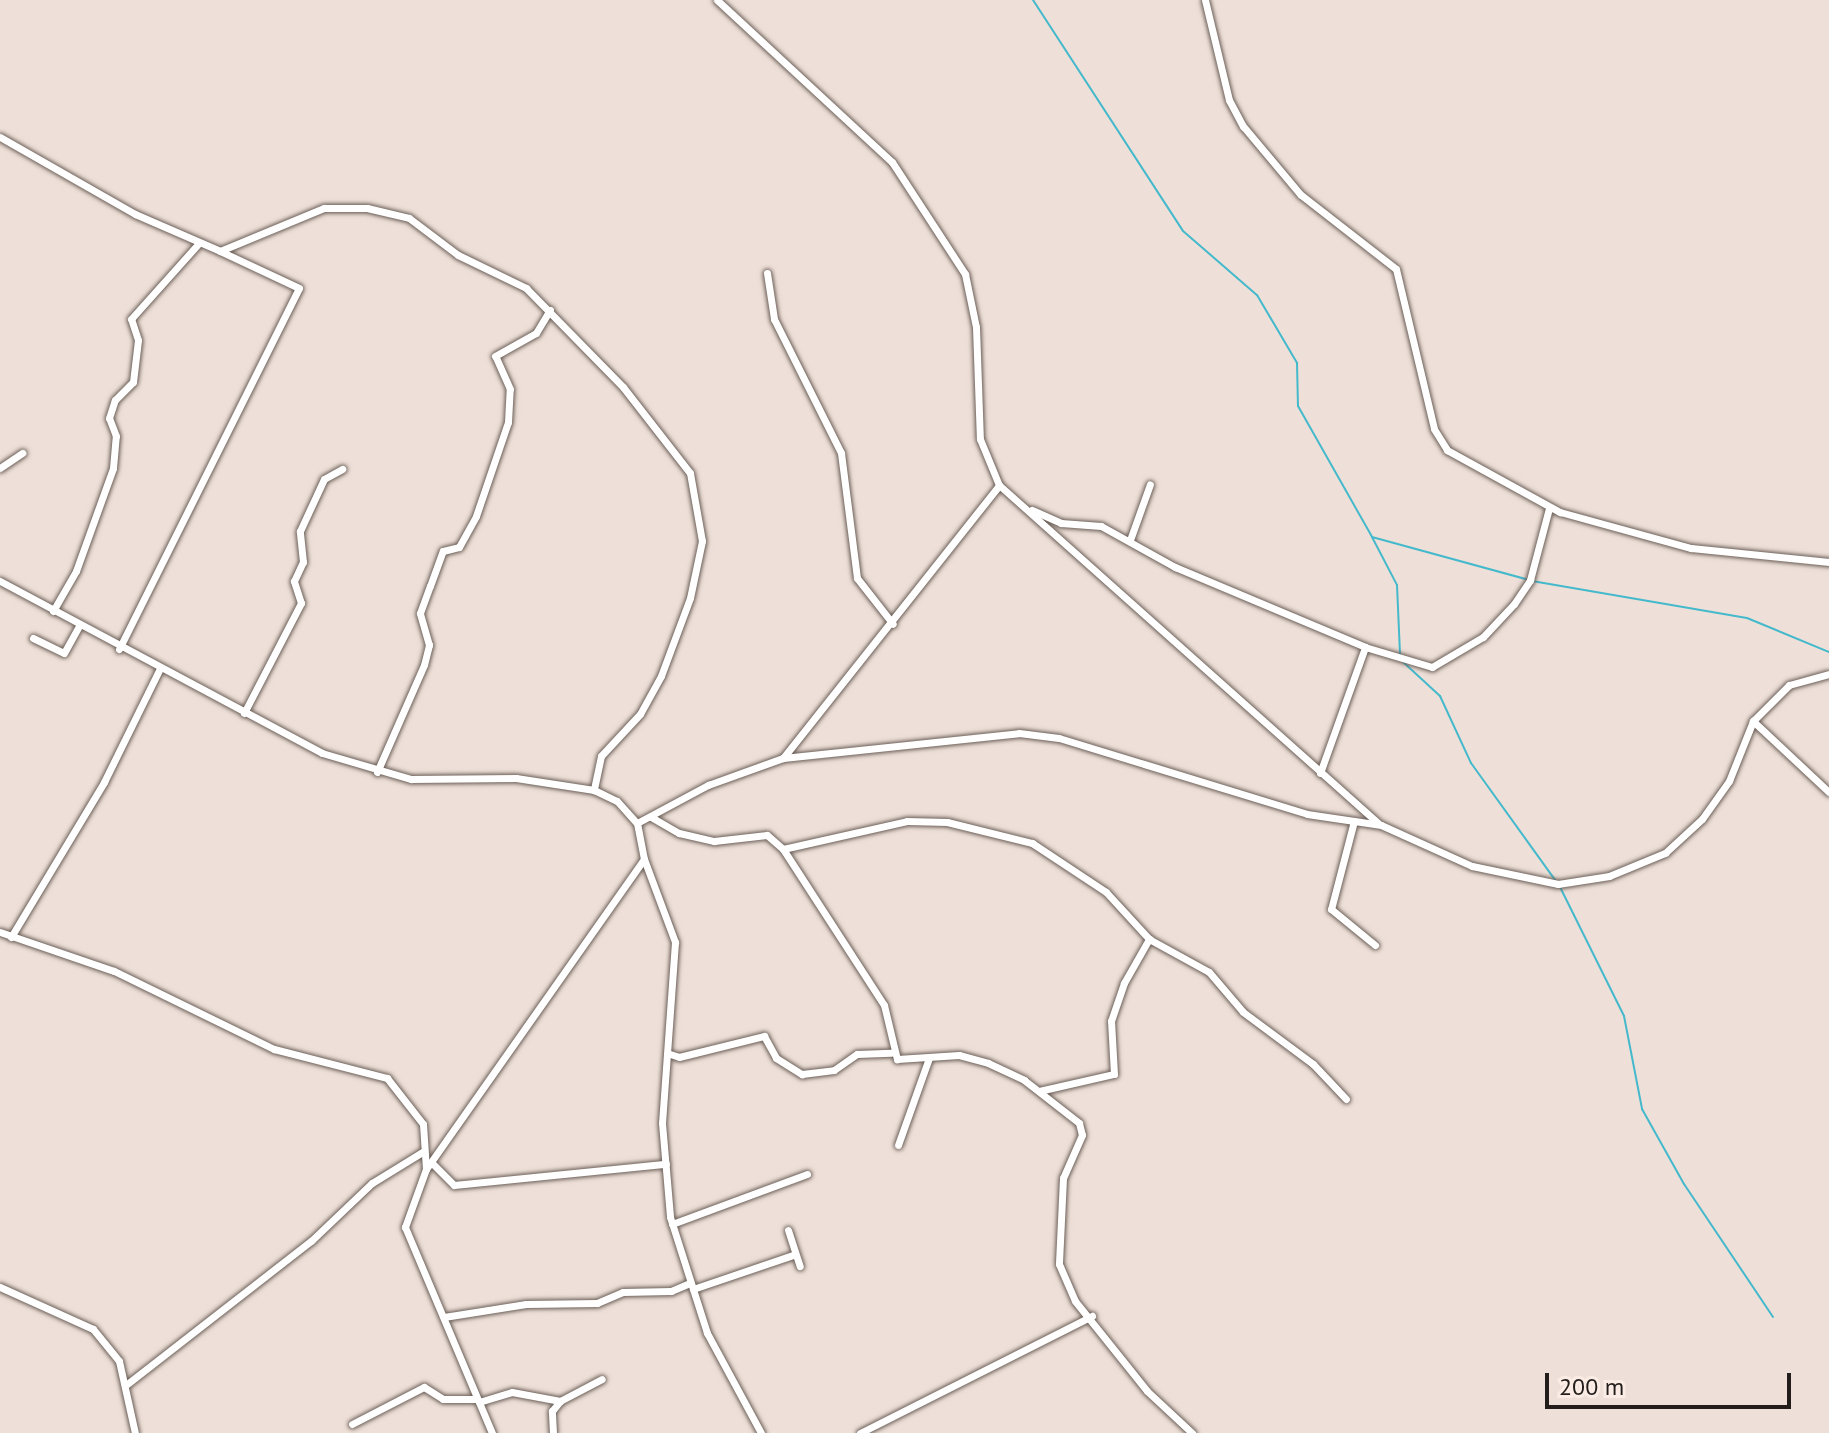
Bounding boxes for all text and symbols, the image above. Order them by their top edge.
scale bar [1549,1357,1795,1407]
text: 200 m [1559,1371,1624,1402]

